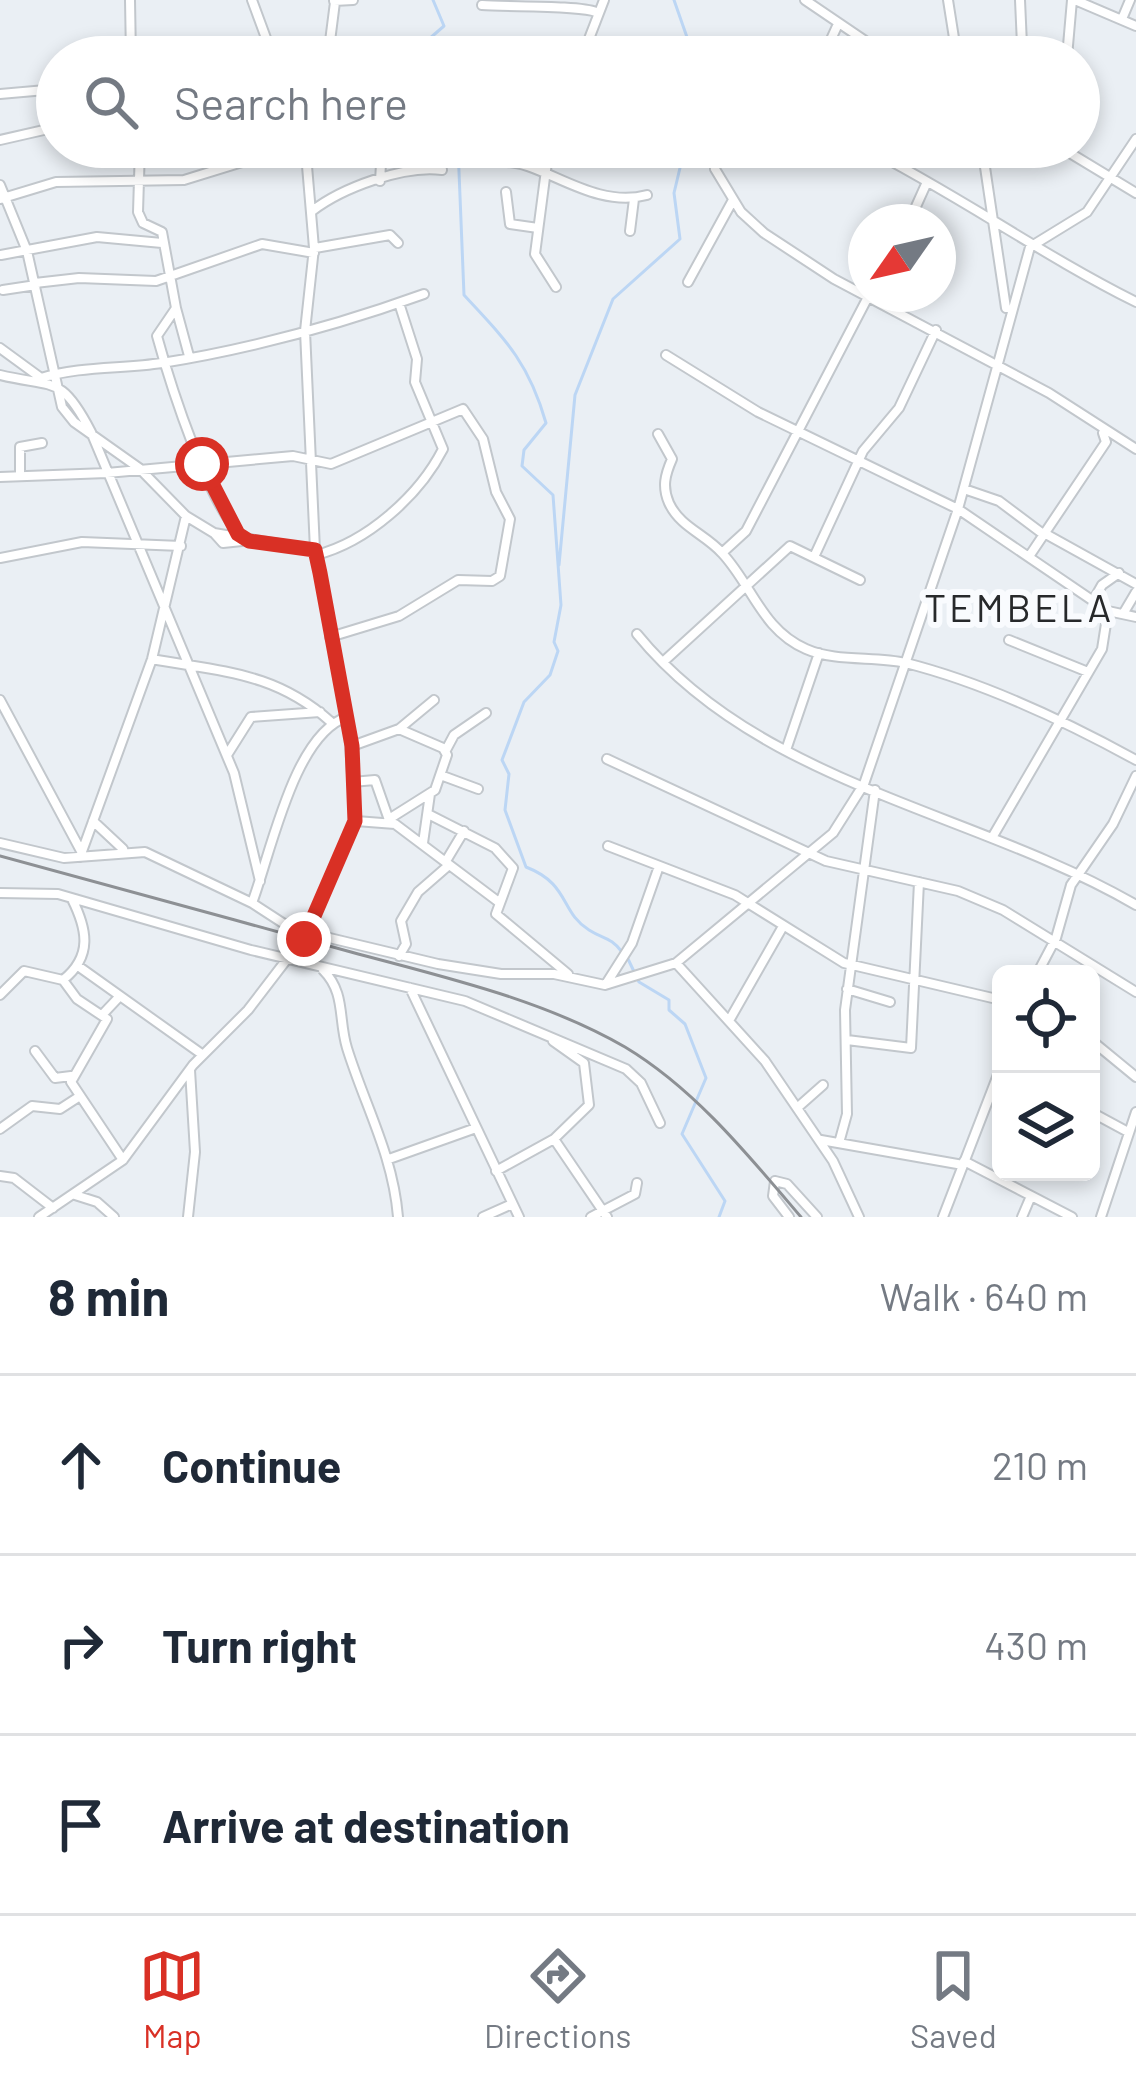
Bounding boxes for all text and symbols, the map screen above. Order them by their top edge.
search box [36,36,1100,168]
icon: search [78,69,144,135]
text: Search here [174,75,408,129]
north arrow [848,204,956,312]
route start [175,437,229,491]
district label: TEMBELA [924,583,1114,630]
route end [277,912,331,966]
map controls [992,965,1100,1181]
button: locate [992,965,1100,1073]
button: layers [992,1073,1100,1181]
text: 8 min [48,1265,169,1326]
text: Walk · 640 m [880,1272,1088,1319]
icon: ahead [48,1432,114,1498]
text: Continue [162,1438,341,1492]
text: 210 m [992,1441,1088,1488]
icon: right [48,1612,114,1678]
text: Turn right [162,1618,357,1672]
text: 430 m [984,1621,1088,1668]
icon: arrive [48,1792,114,1858]
text: Arrive at destination [162,1798,570,1852]
tab: Map [139,1943,205,2055]
tab: Directions [484,1943,631,2055]
tab: Saved [910,1943,997,2055]

